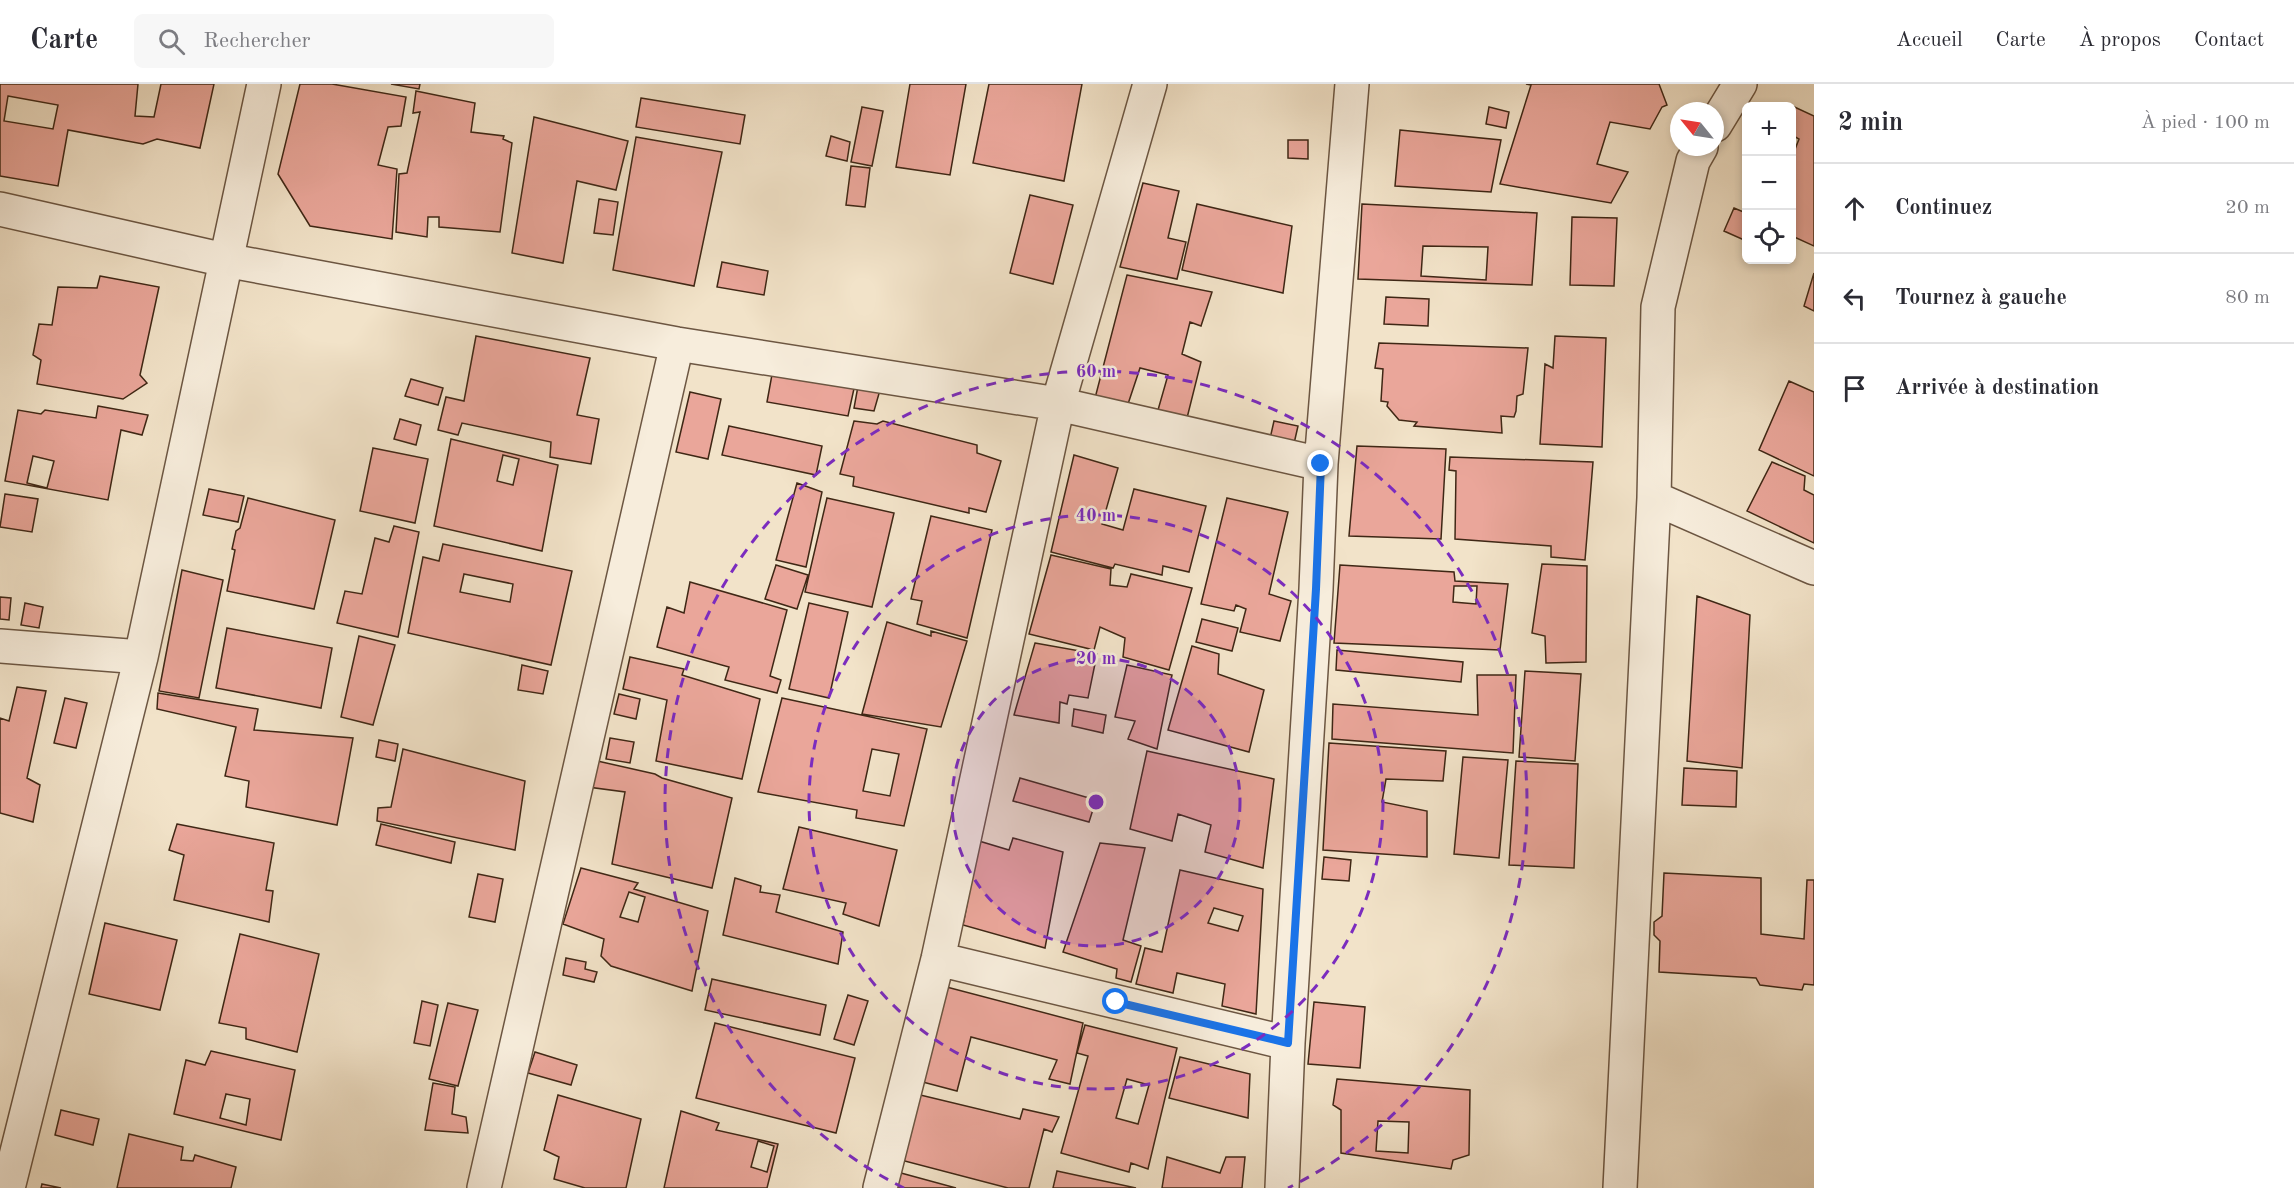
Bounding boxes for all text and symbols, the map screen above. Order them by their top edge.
search box [134,14,554,68]
icon: search [155,25,188,58]
text: Carte [30,27,98,55]
text: Rechercher [203,30,311,52]
text: Accueil [1896,30,1963,51]
text: Carte [1996,30,2046,51]
text: À propos [2079,30,2161,51]
text: Contact [2194,30,2264,51]
north arrow [1670,102,1724,156]
map controls [1742,102,1796,264]
button: + [1742,102,1796,156]
text: 2 min [1838,110,1903,136]
text: À pied · 100 m [2141,113,2270,133]
button: − [1742,156,1796,210]
icon: ahead [1838,192,1871,225]
text: Continuez [1895,197,1992,219]
text: 20 m [2225,198,2270,218]
button: locate [1742,210,1796,264]
icon: left [1838,282,1871,315]
text: Tournez à gauche [1895,287,2067,309]
text: 80 m [2225,288,2270,308]
text: 60 m [1076,363,1116,381]
icon: arrive [1838,372,1871,405]
text: Arrivée à destination [1895,377,2099,399]
route end [1307,450,1333,476]
text: 40 m [1076,507,1116,525]
text: 20 m [1076,650,1116,668]
centre of rings [1086,792,1106,812]
route start [1102,988,1128,1014]

